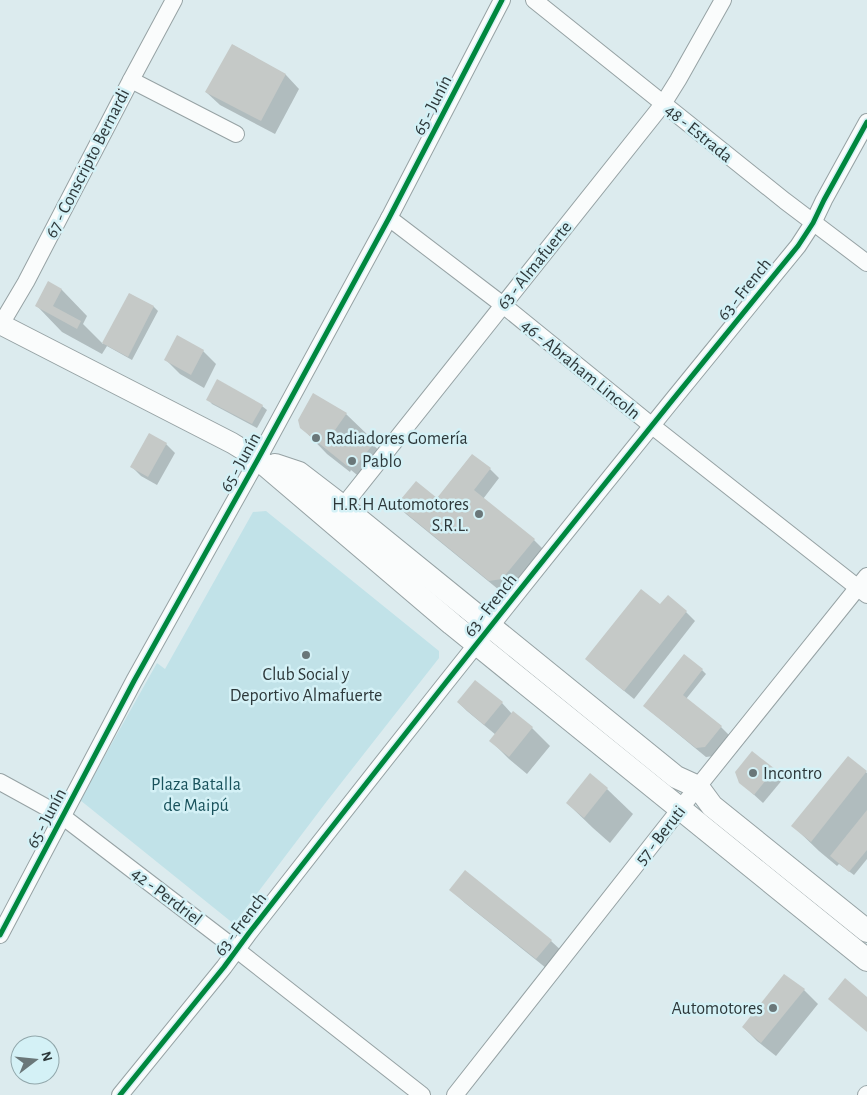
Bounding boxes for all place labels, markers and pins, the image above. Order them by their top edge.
place label: Radiadores Gomería [326,430,468,448]
marker: Radiadores Gomería [310,432,322,444]
place label: Pablo [362,453,402,471]
marker: Pablo [346,455,358,467]
place label: H.R.H Automotores S.R.L. [332,496,469,535]
marker: H.R.H Automotores S.R.L. [473,508,485,520]
marker: Club Social y Deportivo Almafuerte [300,649,312,661]
place label: Club Social y Deportivo Almafuerte [230,666,382,705]
place label: Incontro [763,765,822,783]
marker: Incontro [747,767,759,779]
place label: Automotores [671,1000,763,1018]
marker: Automotores [767,1002,779,1014]

